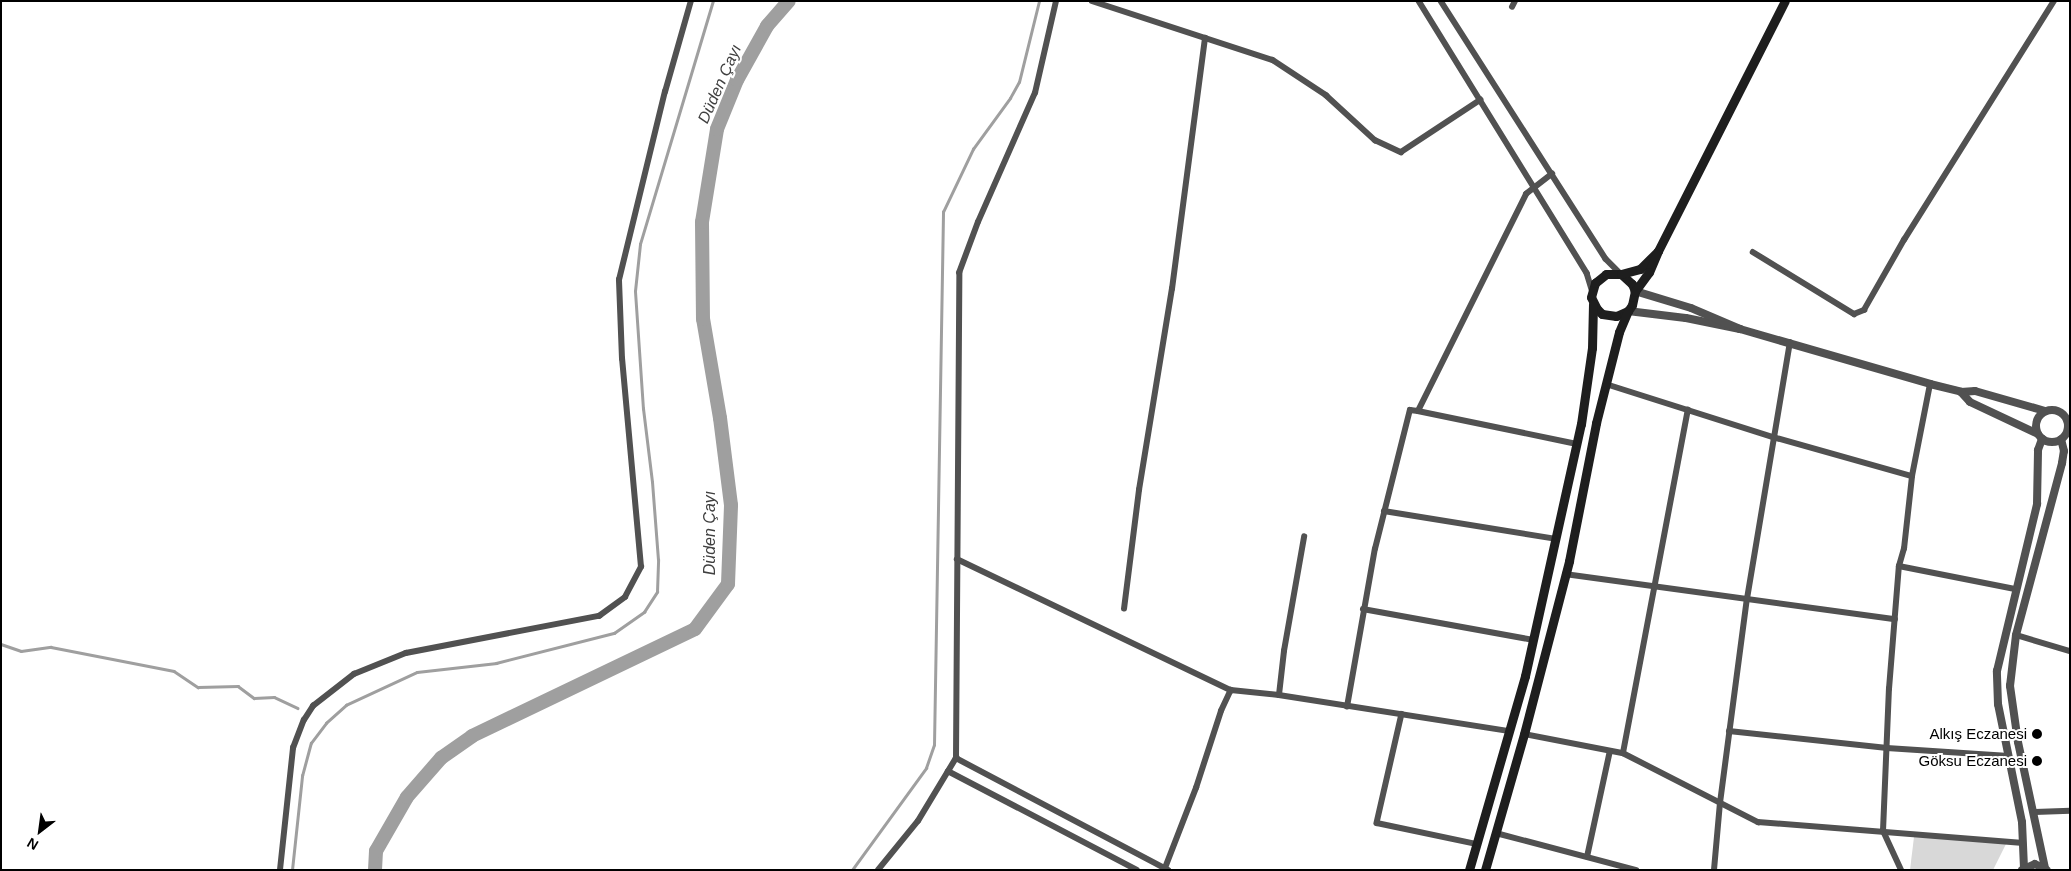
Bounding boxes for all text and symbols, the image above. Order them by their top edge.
water label: Düden Çayı [694,42,746,126]
water label: Düden Çayı [700,491,720,575]
place label: Alkış Eczanesi [1929,725,2027,743]
marker: Alkış Eczanesi [2031,728,2043,740]
place label: Göksu Eczanesi [1919,752,2027,770]
marker: Göksu Eczanesi [2031,755,2043,767]
north arrow [15,806,65,856]
text: N [24,835,41,853]

